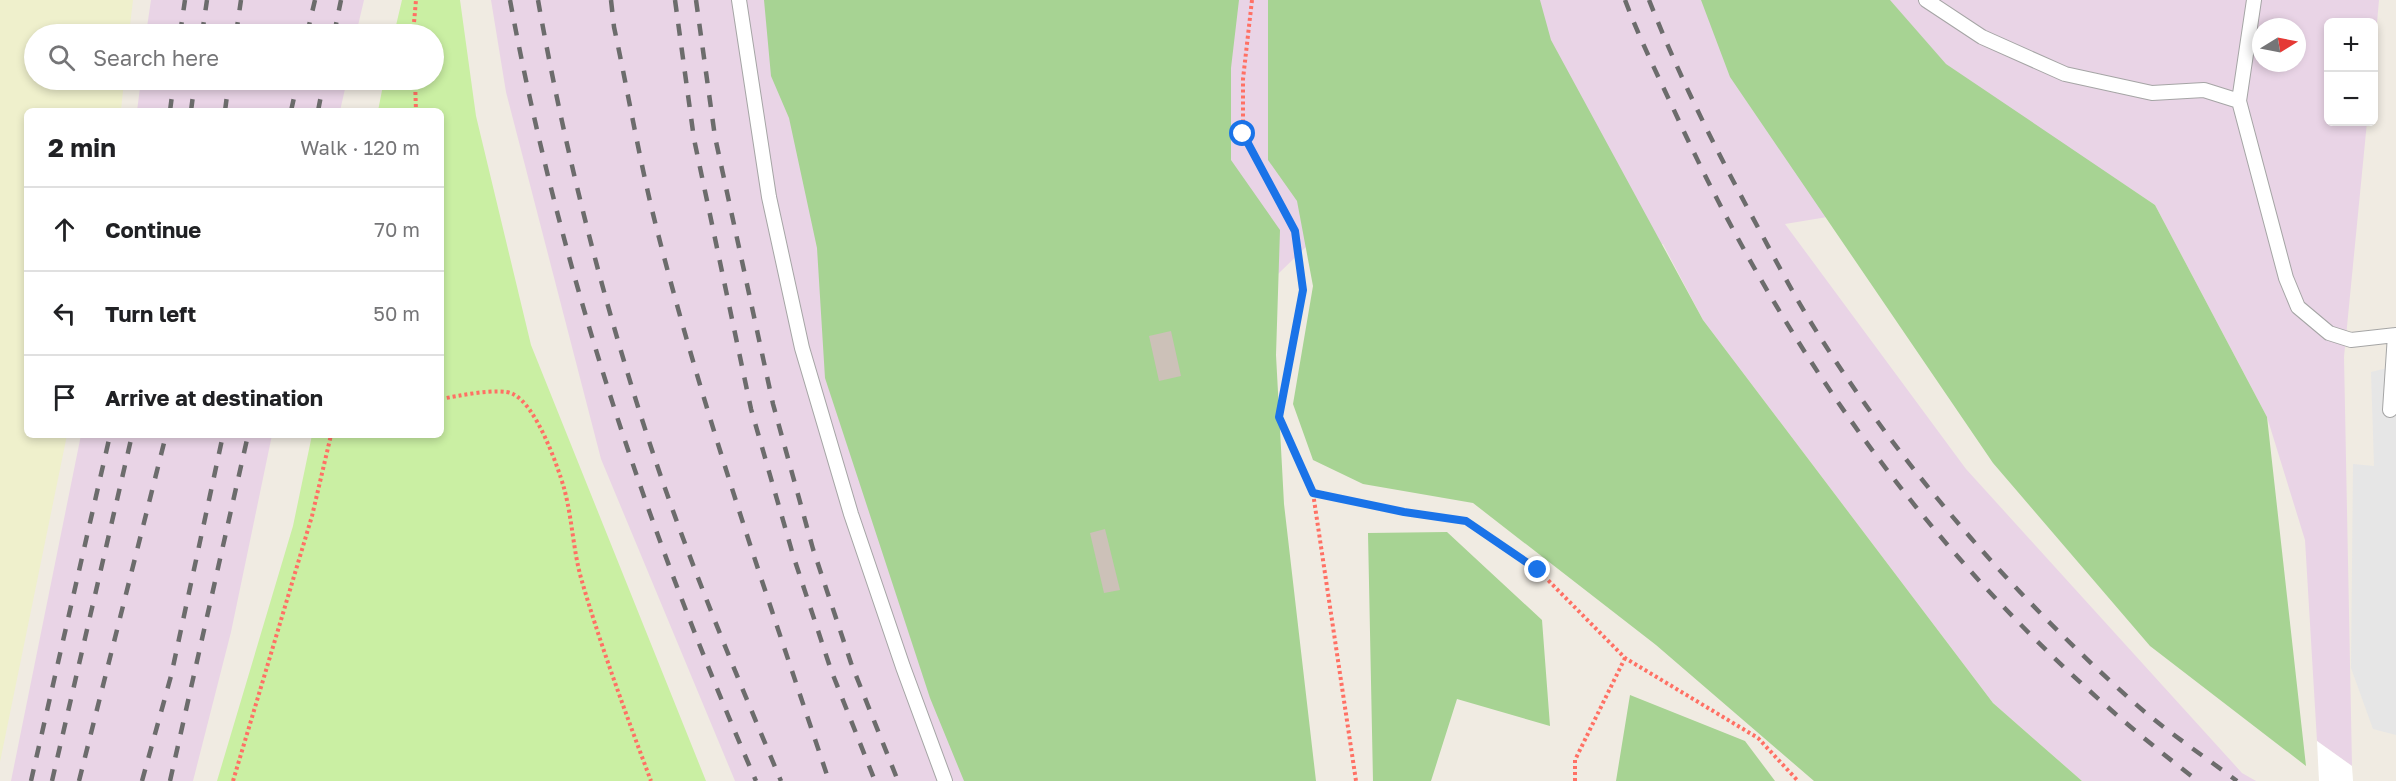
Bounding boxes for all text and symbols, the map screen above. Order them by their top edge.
north arrow [2252,18,2306,72]
map controls [2324,18,2378,126]
button: + [2324,18,2378,72]
search box [24,24,444,90]
icon: search [45,41,78,74]
text: Search here [93,44,219,71]
button: − [2324,72,2378,126]
route start [1229,120,1255,146]
text: 2 min [48,132,116,163]
text: Walk · 120 m [300,135,420,159]
icon: ahead [48,213,81,246]
text: Continue [105,216,201,243]
text: 70 m [374,217,420,241]
icon: left [48,297,81,330]
text: Turn left [105,300,196,327]
text: 50 m [373,301,420,325]
icon: arrive [48,381,81,414]
text: Arrive at destination [105,384,323,411]
route end [1524,556,1550,582]

